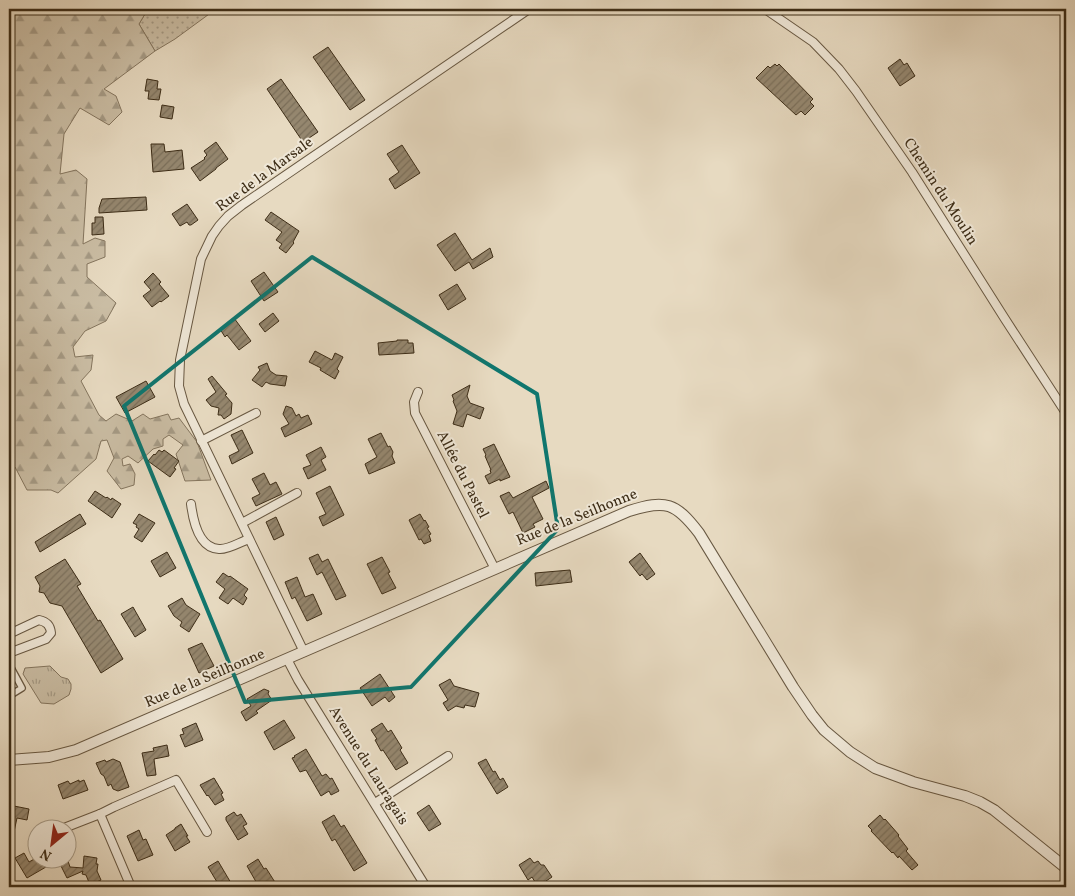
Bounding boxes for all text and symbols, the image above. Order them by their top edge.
street label: Rue de la Marsale [212,133,318,217]
street label: Chemin du Moulin [898,134,982,250]
street label: Allée du Pastel [431,427,493,523]
street label: Rue de la Seilhonne [513,484,641,552]
street label: Rue de la Seilhonne [142,644,268,714]
street label: Avenue du Lauragais [323,703,413,829]
north arrow [28,818,78,868]
text: N [37,843,55,865]

